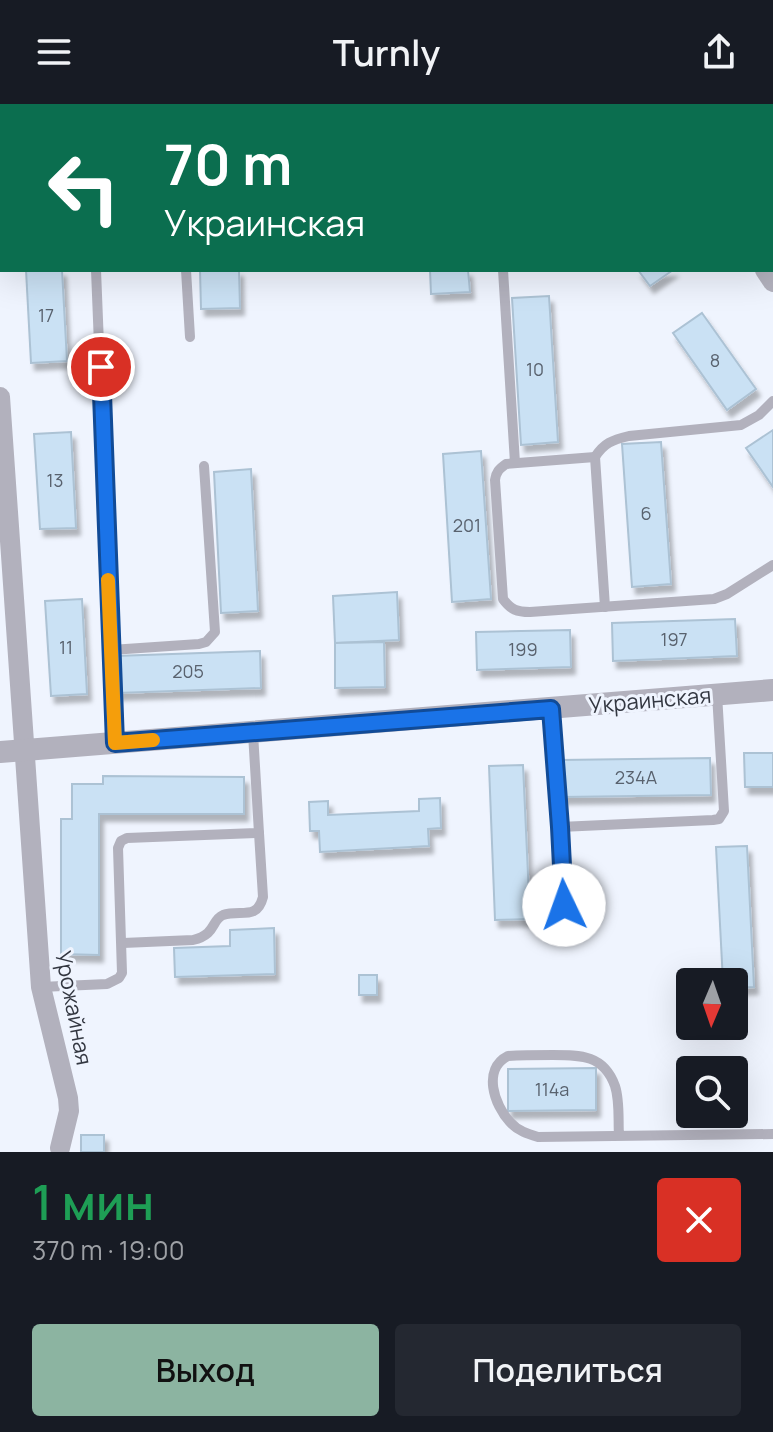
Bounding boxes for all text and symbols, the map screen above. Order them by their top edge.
text: Turnly [333,28,440,77]
icon: menu [32,30,76,74]
icon: share [697,30,741,74]
text: 70 m [164,125,292,202]
icon: left [32,136,136,240]
text: Украинская [164,198,365,247]
house number: 17 [38,303,54,327]
pin [67,333,135,401]
icon: arrive [79,345,123,389]
house number: 8 [710,348,720,372]
house number: 10 [526,357,544,381]
house number: 13 [47,468,63,492]
house number: 6 [640,501,652,525]
house number: 201 [453,513,481,537]
house number: 197 [661,627,688,651]
house number: 11 [59,635,73,659]
house number: 199 [508,637,538,661]
house number: 205 [172,659,204,683]
street label: Украинская [587,680,713,720]
house number: 234А [615,765,658,789]
position arrow [522,863,606,947]
street label: Урожайная [48,948,100,1068]
north arrow [676,968,748,1040]
map controls [676,968,748,1128]
button: search [676,1056,748,1128]
house number: 114а [535,1077,569,1101]
text: 1 мин [32,1169,154,1234]
button: close [657,1178,741,1262]
text: 370 m · 19:00 [32,1232,185,1268]
button: Выход [32,1324,379,1416]
button: Поделиться [395,1324,741,1416]

